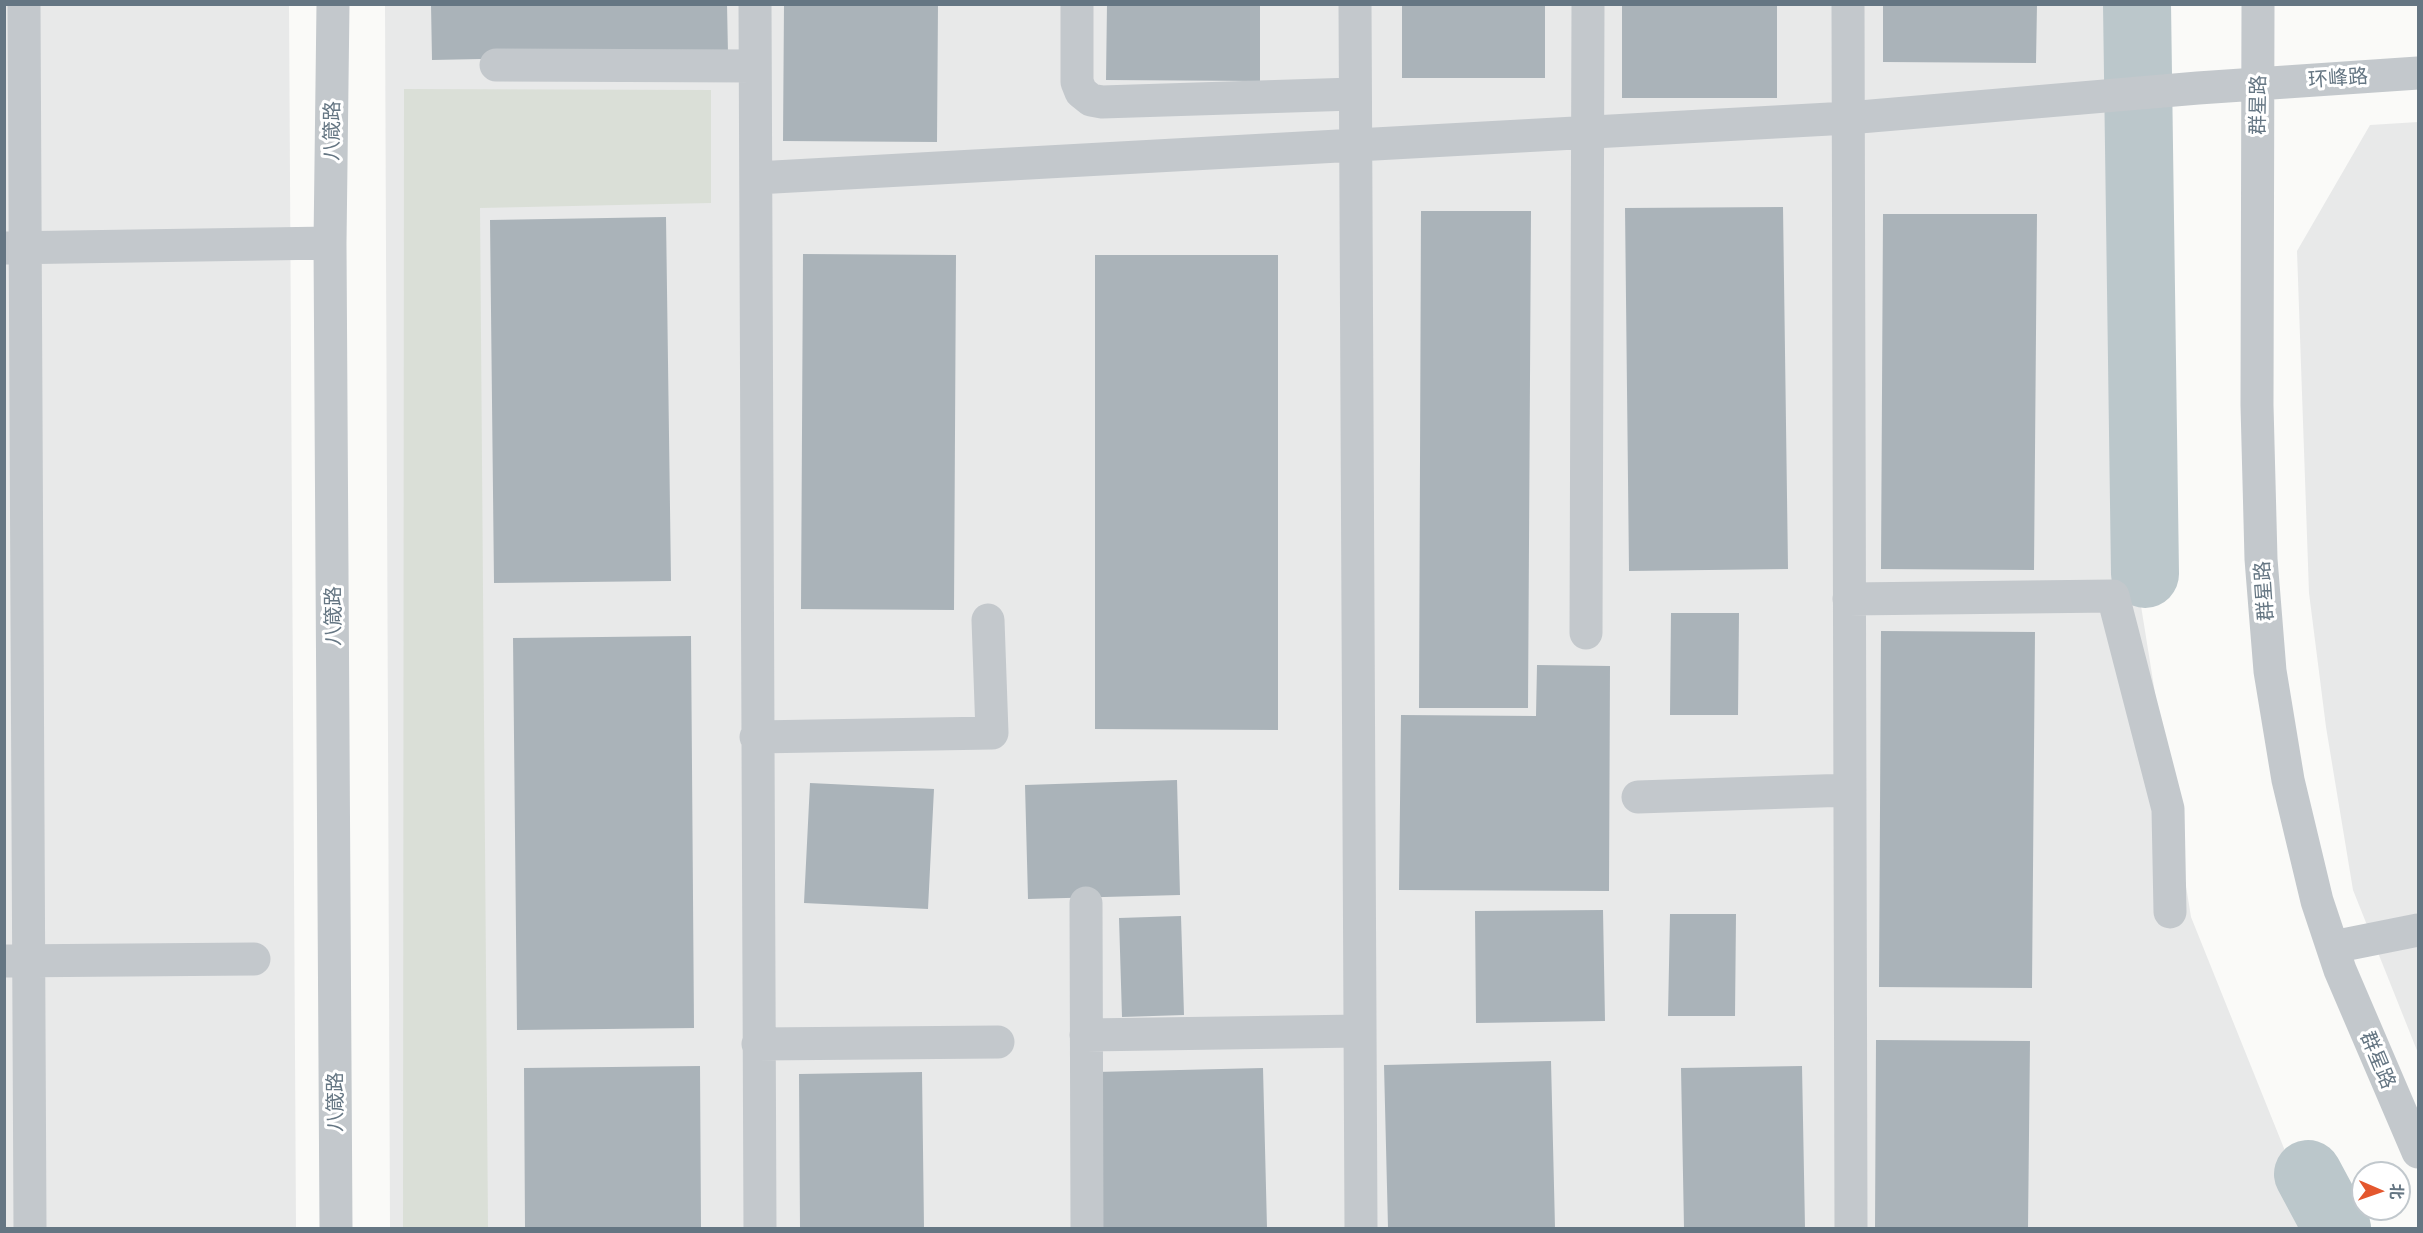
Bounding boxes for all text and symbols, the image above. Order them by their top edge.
street label: 环峰路 [2307,64,2369,92]
street label: 群星路 [2245,75,2271,135]
street label: 八箴路 [319,101,345,161]
street label: 群星路 [2250,560,2278,622]
street label: 八箴路 [321,586,345,646]
street label: 群星路 [2355,1028,2401,1092]
street label: 八箴路 [323,1072,347,1132]
north arrow [2351,1161,2411,1221]
text: 北 [2388,1183,2407,1200]

